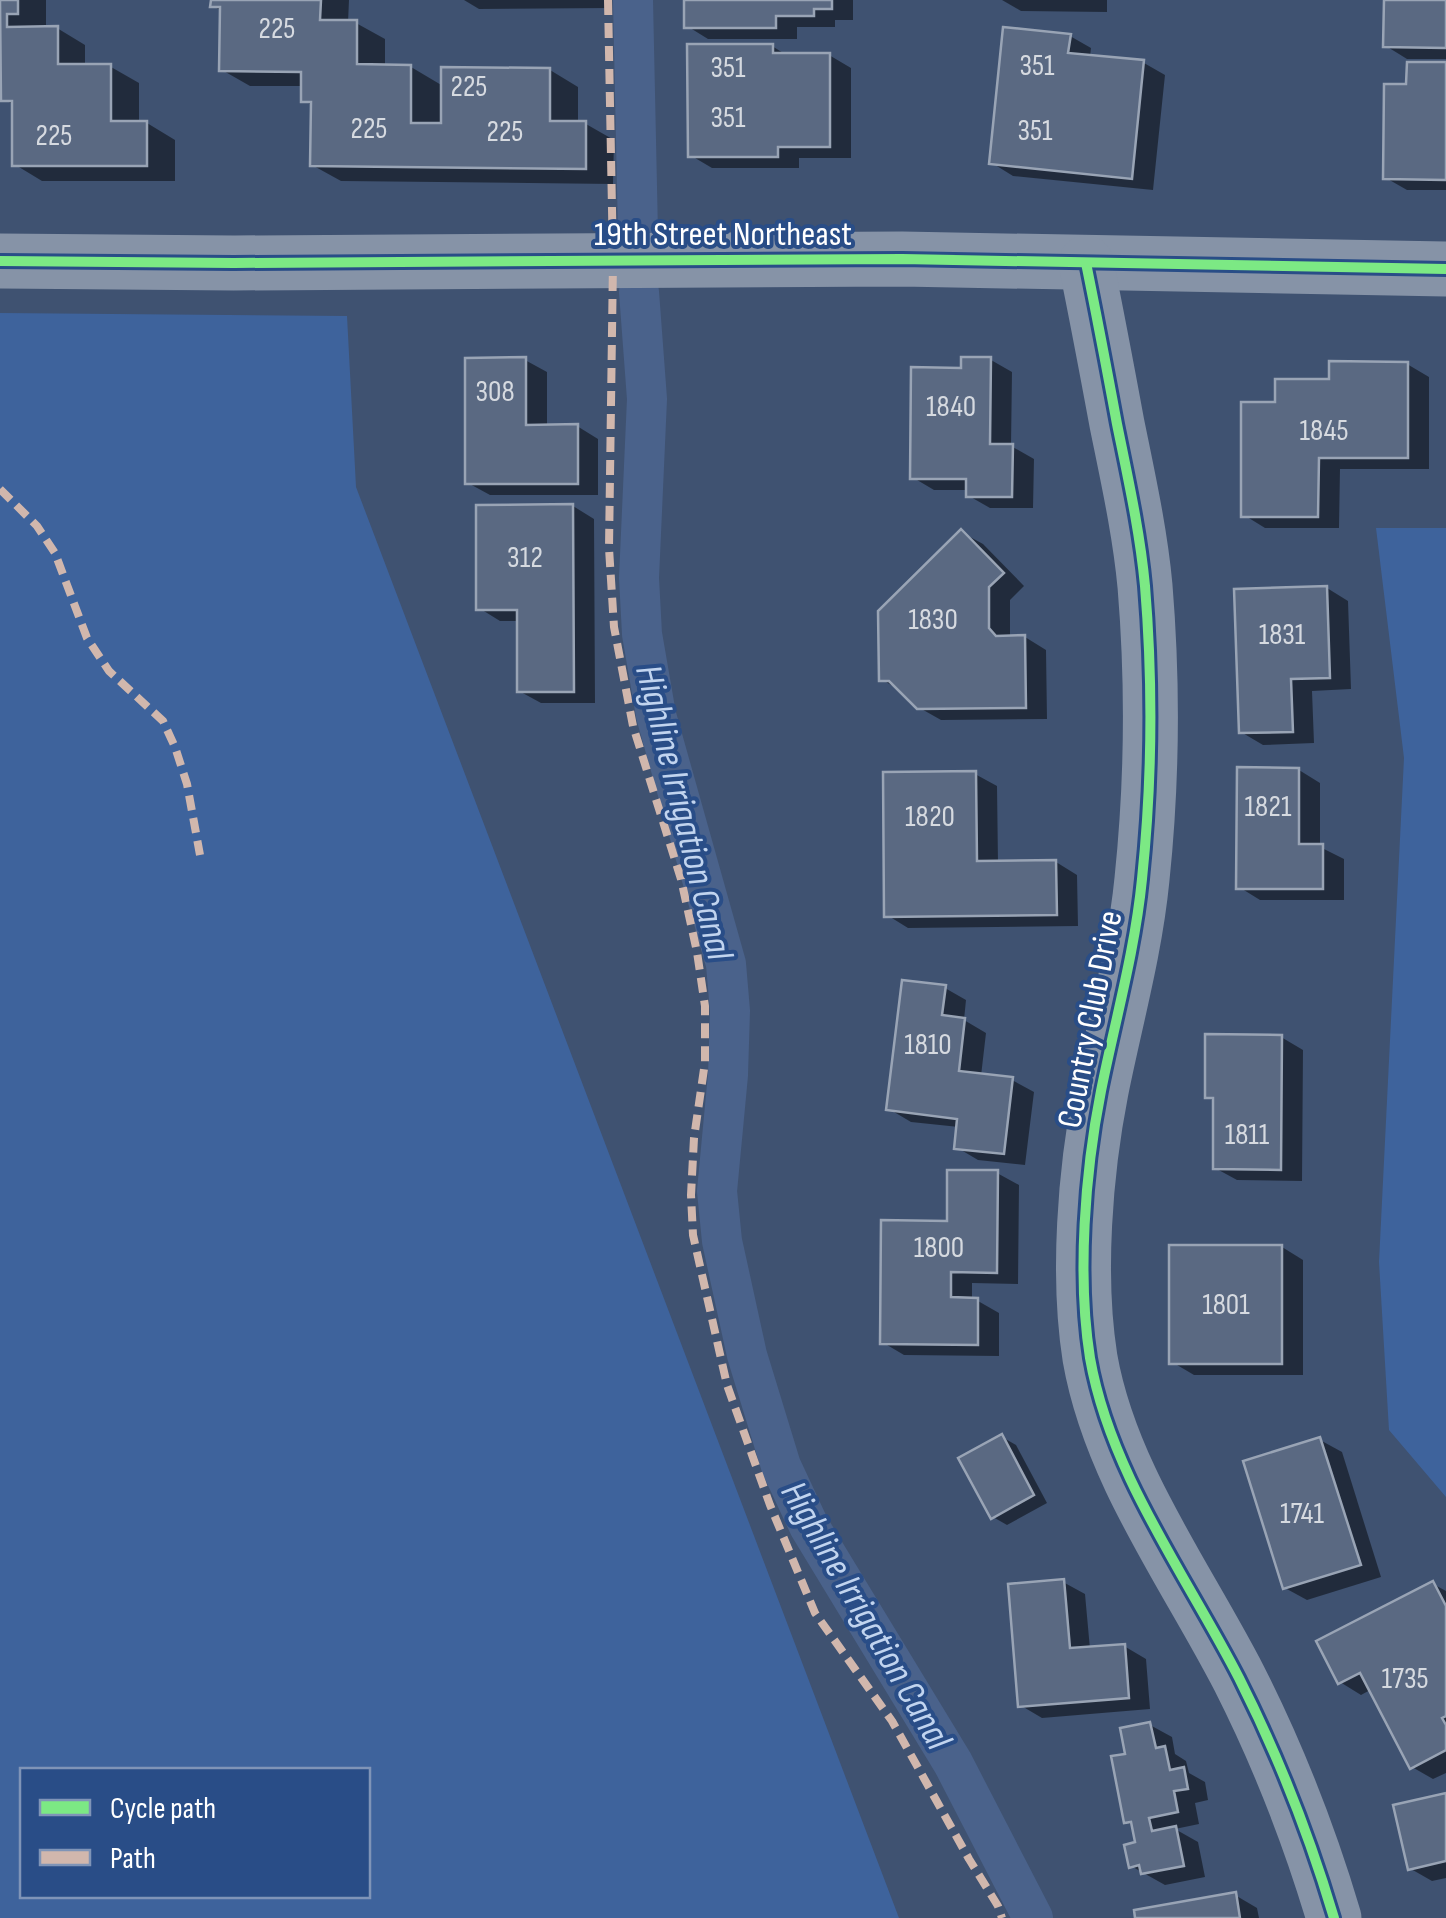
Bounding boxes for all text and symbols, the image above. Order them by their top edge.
house number: 225 [259,11,295,47]
house number: 351 [1019,48,1055,84]
house number: 351 [710,50,746,86]
house number: 225 [451,69,487,105]
house number: 351 [710,100,746,136]
house number: 225 [351,111,387,147]
house number: 351 [1017,113,1053,149]
house number: 225 [487,114,523,150]
house number: 225 [36,118,72,154]
street label: 19th Street Northeast [594,213,852,256]
house number: 308 [475,374,515,410]
house number: 1840 [926,389,976,425]
house number: 1845 [1300,413,1348,449]
house number: 312 [507,540,543,576]
house number: 1830 [908,602,958,638]
house number: 1831 [1259,617,1306,653]
water label: Highline Irrigation Canal [625,660,742,965]
house number: 1821 [1244,789,1292,825]
house number: 1820 [905,799,955,835]
street label: Country Club Drive [1048,907,1133,1132]
house number: 1810 [904,1027,952,1063]
house number: 1811 [1225,1117,1270,1153]
house number: 1800 [914,1230,964,1266]
house number: 1801 [1202,1287,1250,1323]
water label: Highline Irrigation Canal [771,1474,961,1759]
house number: 1741 [1280,1496,1325,1532]
house number: 1735 [1381,1661,1429,1697]
legend [20,1768,370,1898]
text: Cycle path [110,1791,216,1827]
text: Path [110,1841,156,1877]

